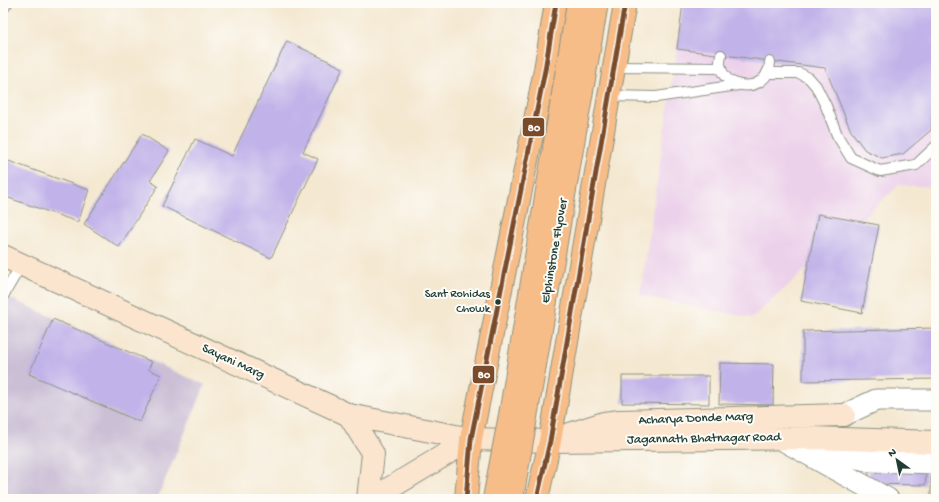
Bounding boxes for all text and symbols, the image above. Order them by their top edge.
line badge: 80 [522,117,545,137]
text: 80 [528,123,541,135]
street label: Elphinstone Flyover [538,196,572,304]
place label: Sant Rohidas Chowk [425,288,492,317]
marker: Sant Rohidas Chowk [493,297,503,307]
street label: Sayani Marg [199,341,267,383]
line badge: 80 [472,365,495,384]
text: 80 [478,370,491,382]
street label: Acharya Donde Marg [638,410,754,428]
street label: Jagannath Bhatnagar Road [627,430,782,448]
north arrow [877,440,917,480]
text: N [886,446,899,460]

